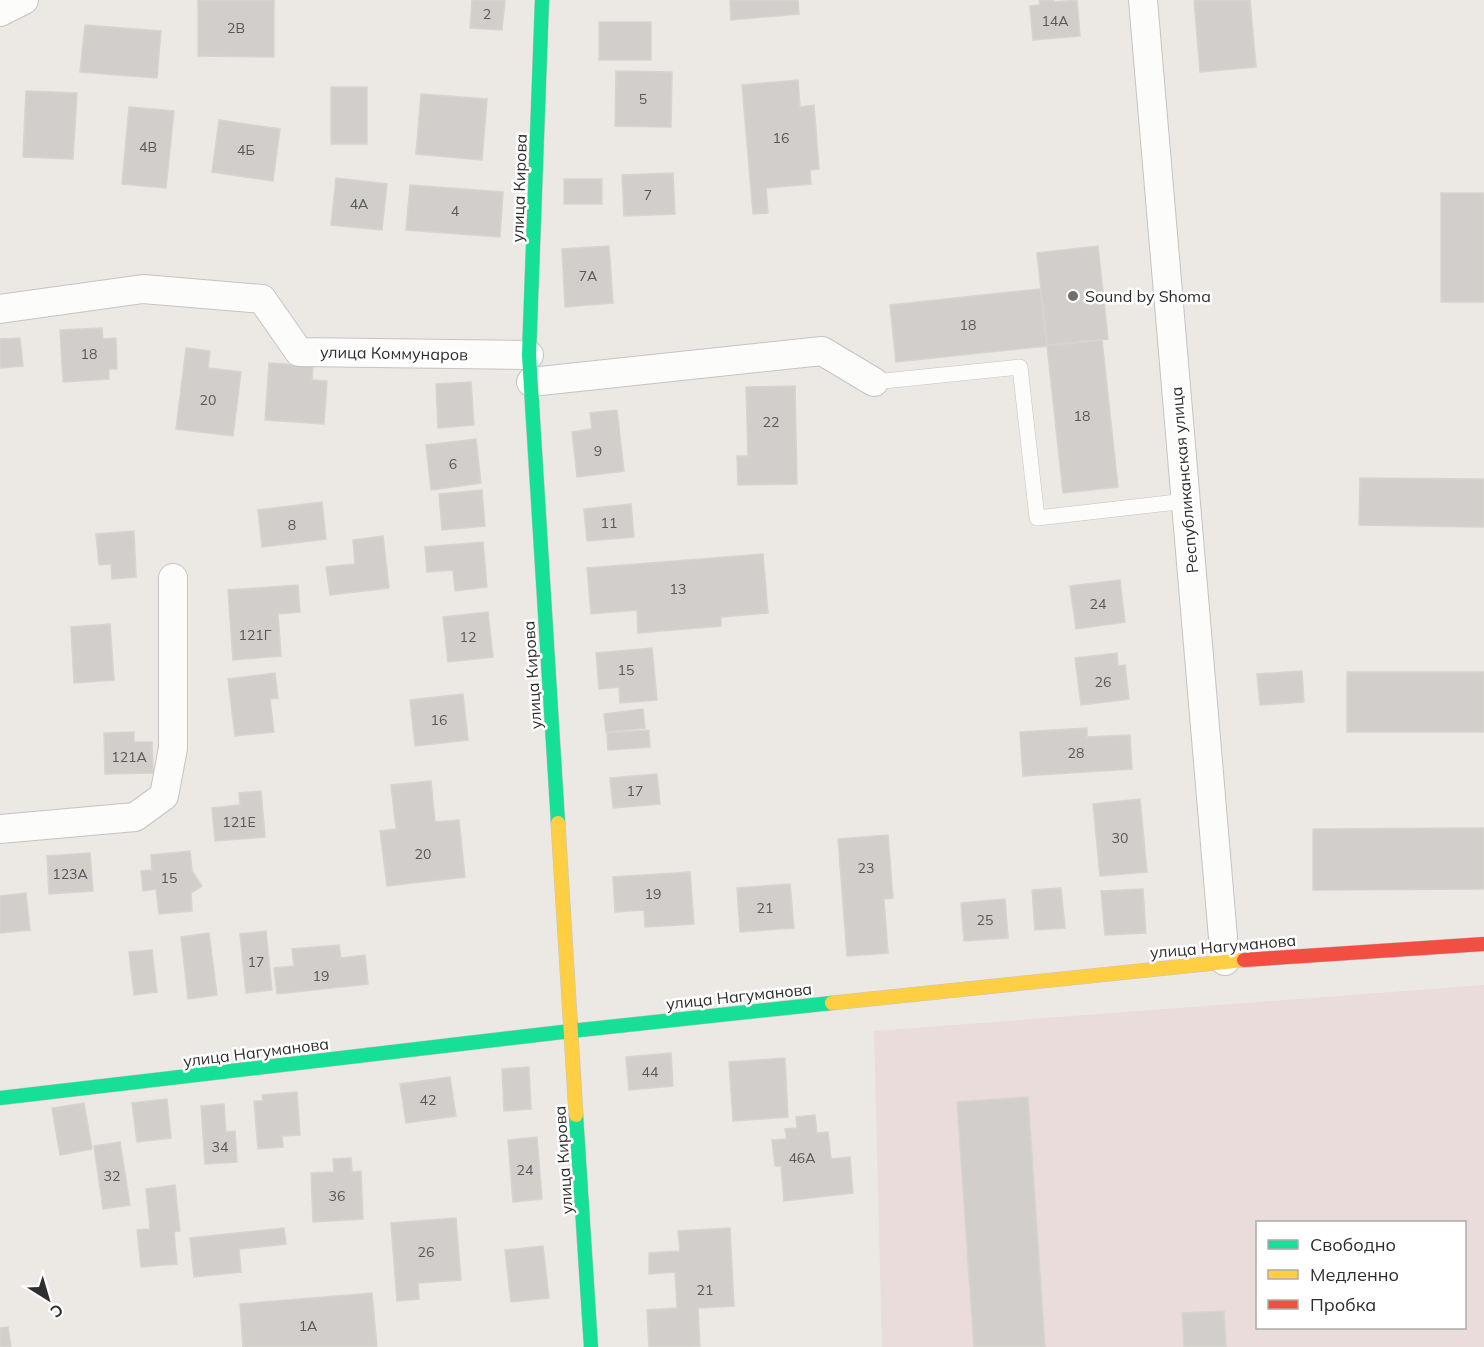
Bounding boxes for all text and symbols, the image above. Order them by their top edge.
house number: 2 [483,5,491,23]
house number: 14А [1041,12,1069,30]
house number: 2В [227,19,245,37]
house number: 5 [639,90,647,108]
house number: 16 [773,129,789,147]
street label: улица Кирова [507,133,531,243]
house number: 4В [139,138,157,156]
house number: 4Б [237,141,255,159]
house number: 7 [644,186,652,204]
house number: 4А [350,195,369,213]
house number: 4 [451,202,460,220]
house number: 7А [579,267,598,285]
place label: Sound by Shoma [1085,286,1211,306]
marker: Sound by Shoma [1066,289,1080,303]
house number: 18 [960,316,976,334]
street label: улица Коммунаров [320,342,468,364]
house number: 18 [81,345,97,363]
street label: Республиканская улица [1166,386,1202,574]
house number: 20 [200,391,216,409]
house number: 18 [1074,407,1090,425]
house number: 22 [763,413,779,431]
house number: 9 [594,442,602,460]
house number: 6 [449,455,457,473]
house number: 11 [601,514,617,532]
house number: 8 [288,516,296,534]
house number: 13 [670,580,686,598]
house number: 24 [1090,595,1107,613]
street label: улица Кирова [518,620,546,730]
house number: 121Г [239,626,272,644]
house number: 12 [460,628,476,646]
house number: 15 [618,661,634,679]
house number: 26 [1095,673,1111,691]
house number: 16 [431,711,447,729]
house number: 28 [1068,744,1084,762]
house number: 121А [111,748,147,766]
house number: 17 [627,782,643,800]
house number: 121Е [222,813,256,831]
house number: 30 [1112,829,1128,847]
house number: 20 [415,845,431,863]
house number: 23 [858,859,874,877]
house number: 123А [52,865,88,883]
house number: 15 [161,869,177,887]
house number: 19 [645,885,661,903]
house number: 21 [757,899,773,917]
house number: 25 [977,911,993,929]
street label: улица Нагуманова [1149,930,1297,962]
house number: 17 [248,953,264,971]
house number: 19 [313,967,329,985]
street label: улица Нагуманова [665,978,813,1014]
street label: улица Нагуманова [182,1033,330,1071]
house number: 44 [642,1063,659,1081]
house number: 42 [420,1091,436,1109]
street label: улица Кирова [549,1105,577,1215]
house number: 34 [212,1138,229,1156]
house number: 46А [788,1149,816,1167]
house number: 24 [517,1161,534,1179]
house number: 32 [104,1167,120,1185]
house number: 36 [329,1187,345,1205]
legend [1256,1221,1466,1329]
text: Свободно [1310,1233,1396,1256]
house number: 26 [418,1243,434,1261]
text: Медленно [1310,1263,1399,1286]
north arrow [18,1269,78,1329]
house number: 21 [697,1281,713,1299]
text: Пробка [1310,1293,1376,1316]
text: С [47,1300,67,1322]
house number: 1А [299,1317,318,1335]

